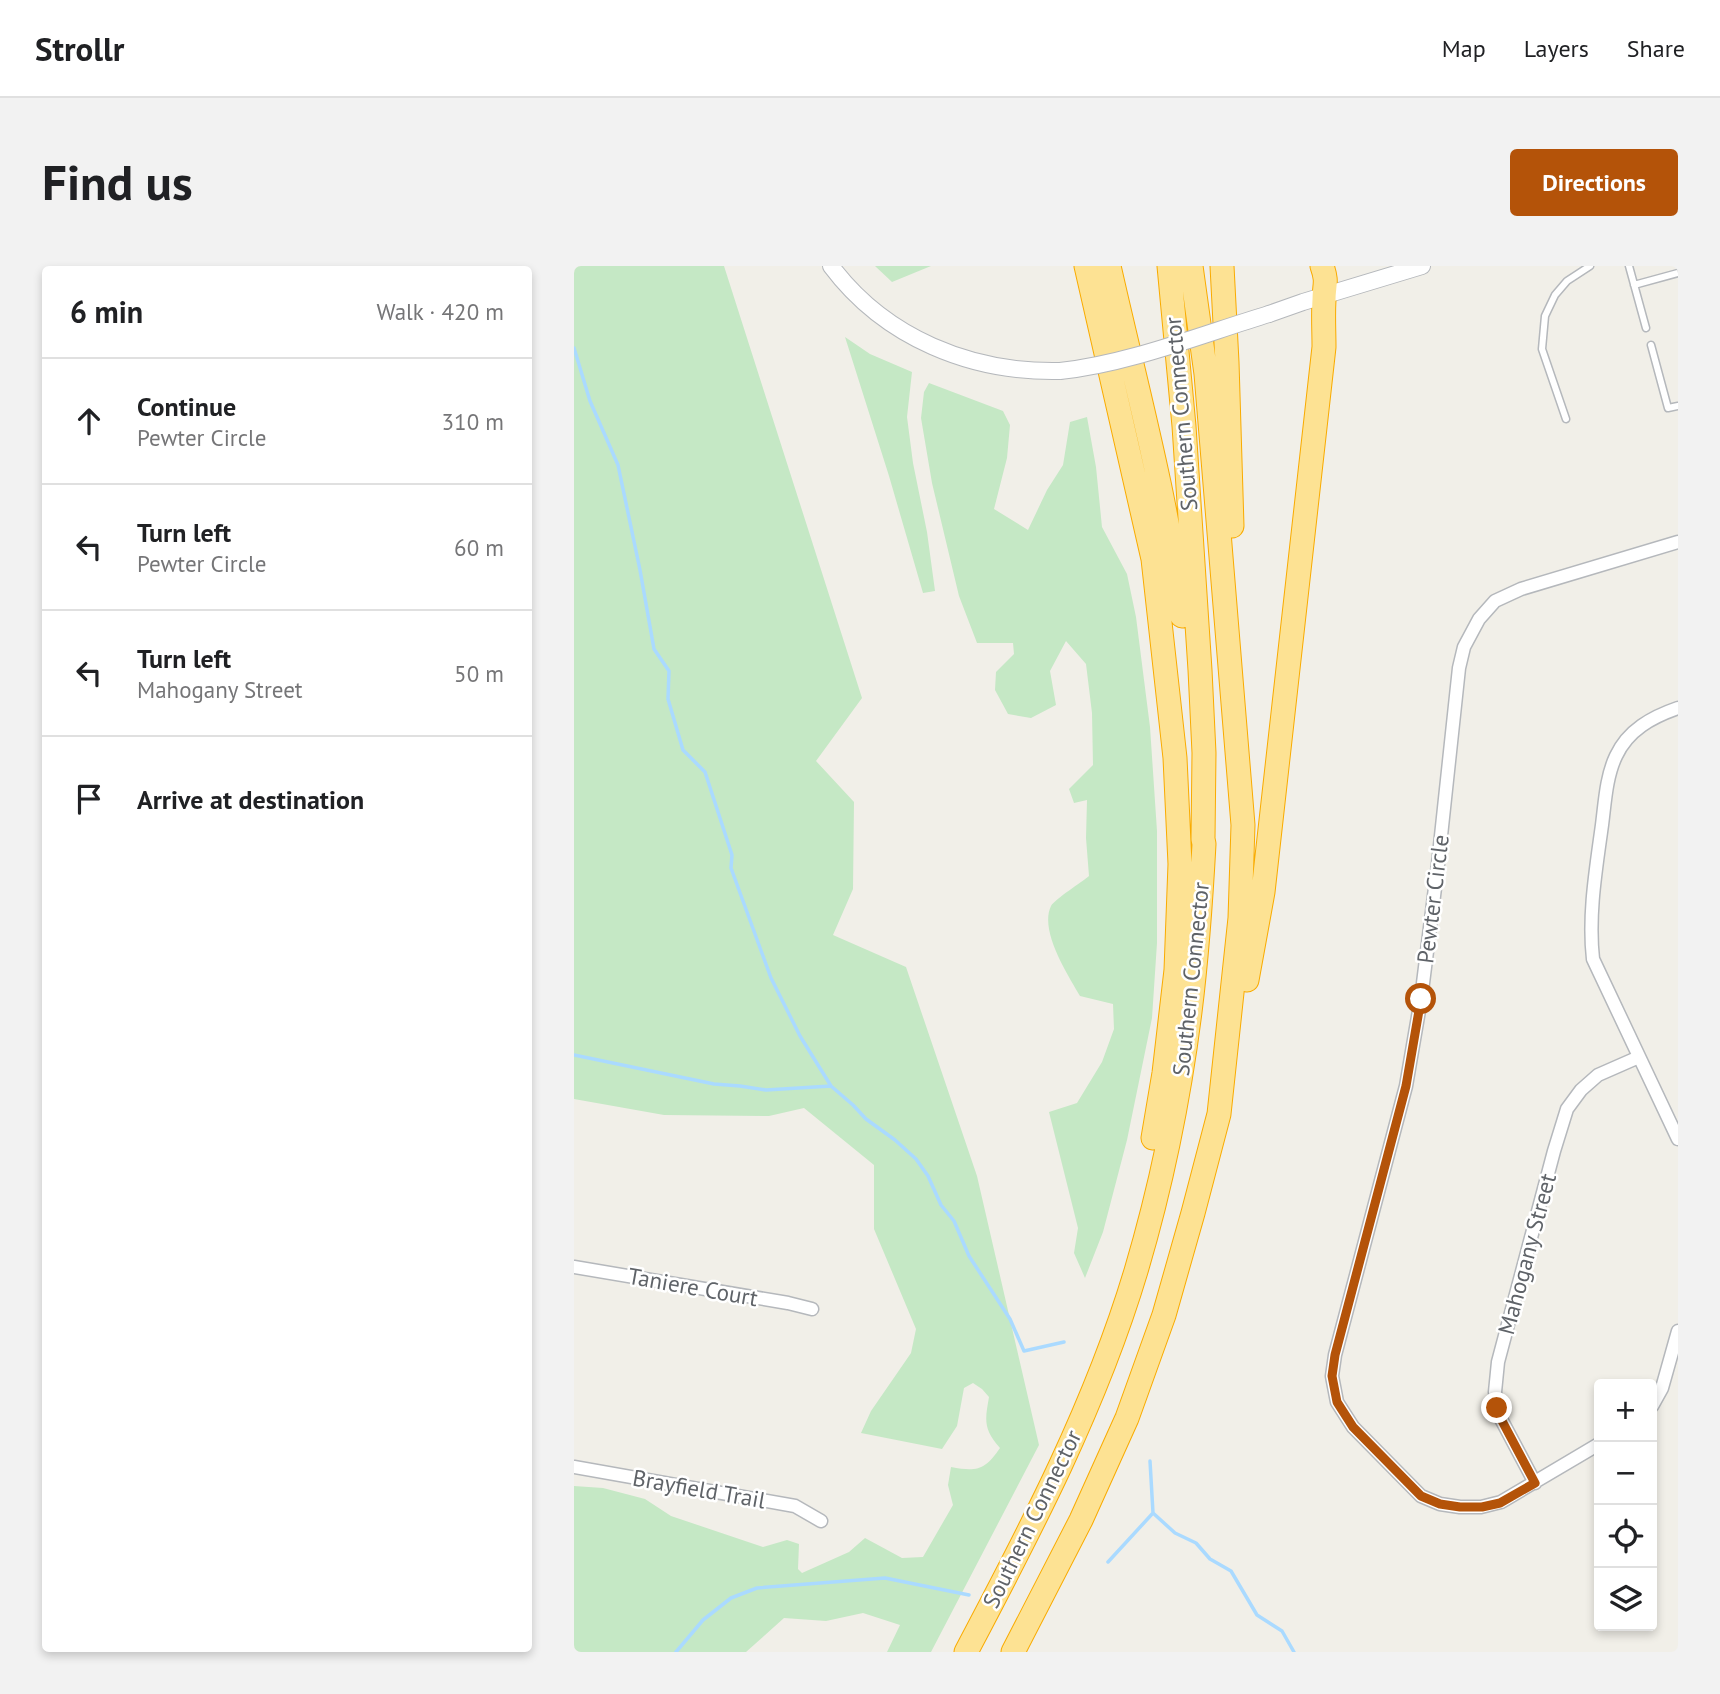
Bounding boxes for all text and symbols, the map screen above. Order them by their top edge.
text: Strollr [35,27,124,70]
text: Map [1442,33,1486,64]
text: Layers [1524,33,1589,64]
text: Share [1627,33,1685,64]
button: Directions [1510,149,1678,216]
text: Find us [42,150,193,214]
text: 6 min [70,292,143,331]
text: Walk · 420 m [377,297,504,326]
street label: Southern Connector [1158,316,1203,512]
text: Continue [137,390,236,423]
icon: ahead [70,402,108,440]
text: 310 m [442,407,504,436]
text: Pewter Circle [137,423,266,452]
text: Turn left [137,516,231,549]
icon: left [70,528,108,566]
text: 60 m [454,533,504,562]
text: Pewter Circle [137,549,266,578]
text: Turn left [137,642,231,675]
icon: left [70,654,108,692]
text: 50 m [454,659,504,688]
text: Mahogany Street [137,675,303,704]
icon: arrive [70,780,108,818]
text: Arrive at destination [137,783,364,816]
street label: Pewter Circle [1410,833,1455,965]
street label: Southern Connector [1166,880,1215,1077]
route start [1405,983,1436,1014]
street label: Mahogany Street [1491,1170,1562,1338]
street label: Taniere Court [626,1261,760,1312]
map controls [1594,1379,1657,1631]
button: + [1594,1379,1657,1442]
route end [1481,1392,1512,1423]
street label: Southern Connector [976,1425,1087,1613]
button: − [1594,1442,1657,1505]
street label: Brayfield Trail [630,1463,768,1515]
button: locate [1594,1505,1657,1568]
button: layers [1594,1568,1657,1631]

